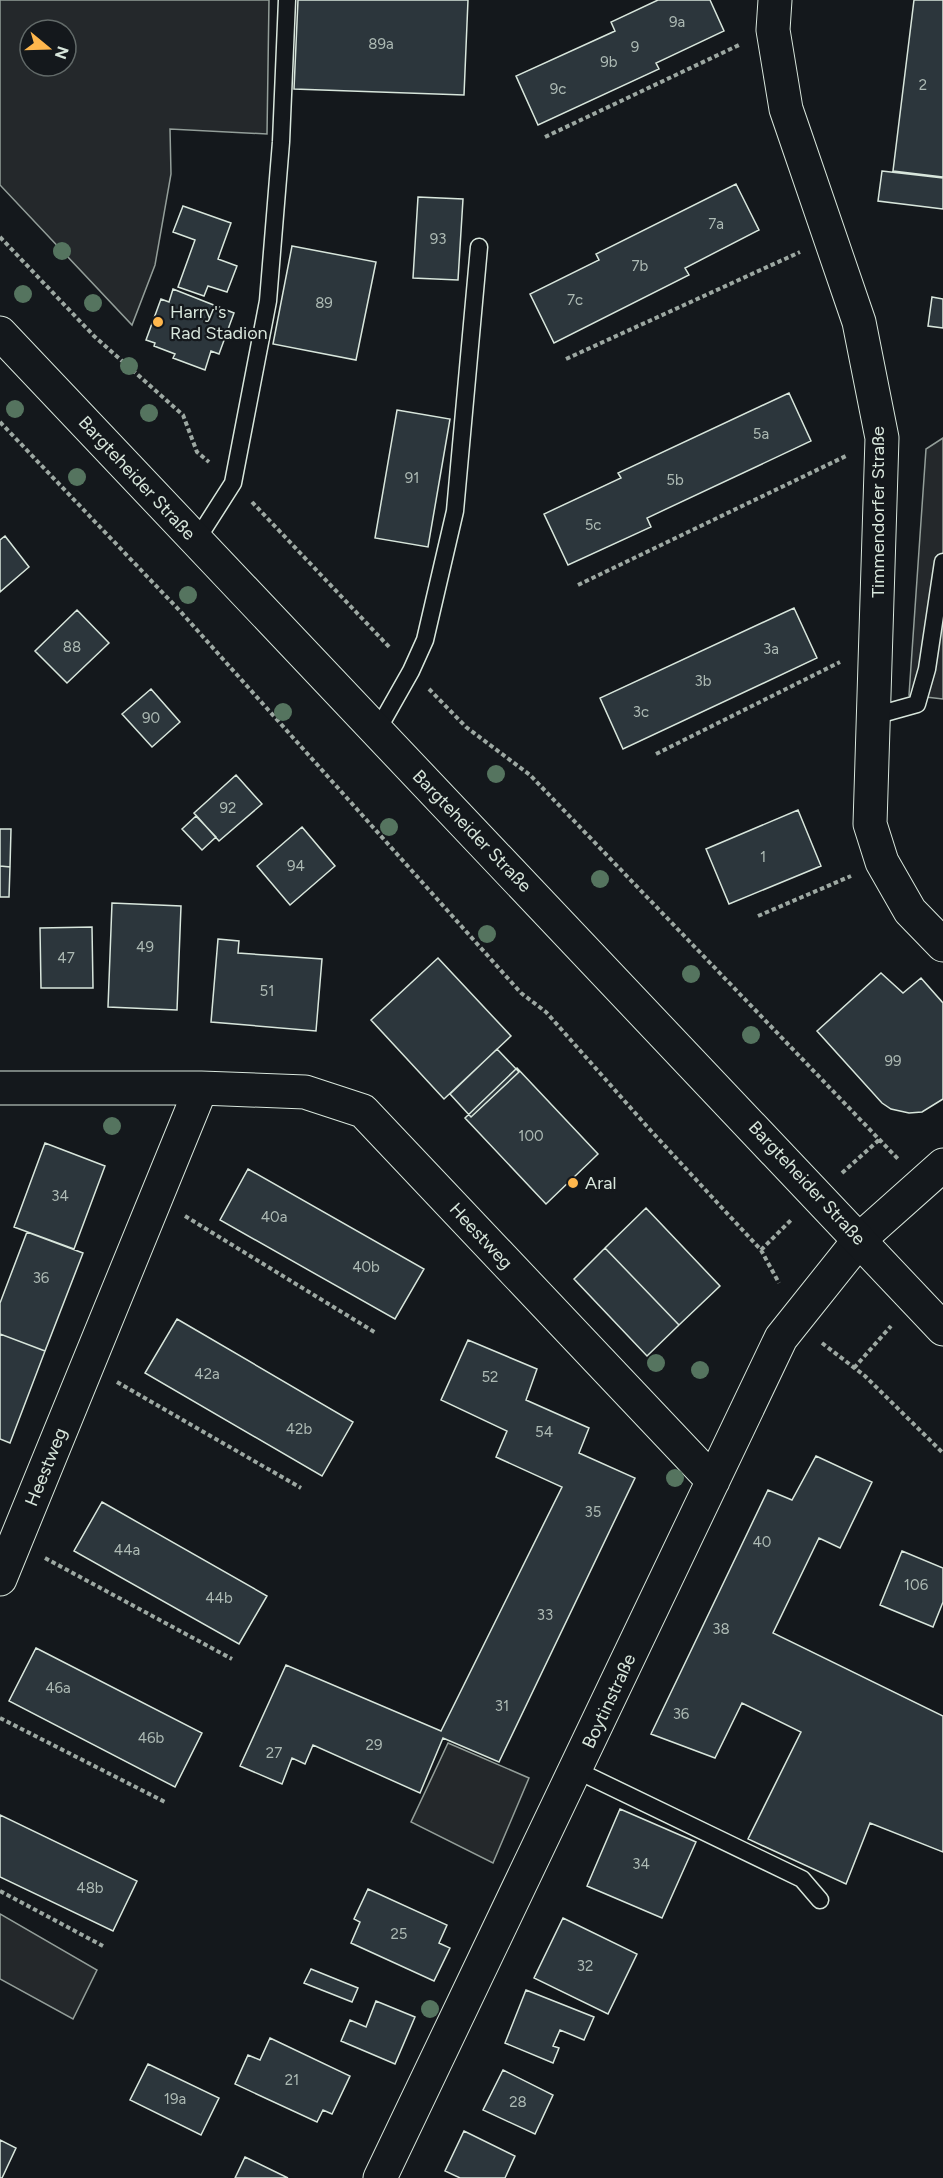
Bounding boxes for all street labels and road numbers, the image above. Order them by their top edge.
street label: Bargteheider Straße [74,411,200,545]
street label: Timmendorfer Straße [867,426,889,598]
street label: Bargteheider Straße [408,765,536,897]
street label: Bargteheider Straße [744,1116,870,1250]
street label: Heestweg [445,1198,517,1274]
street label: Heestweg [20,1425,72,1509]
street label: Boytinstraße [577,1650,641,1752]

